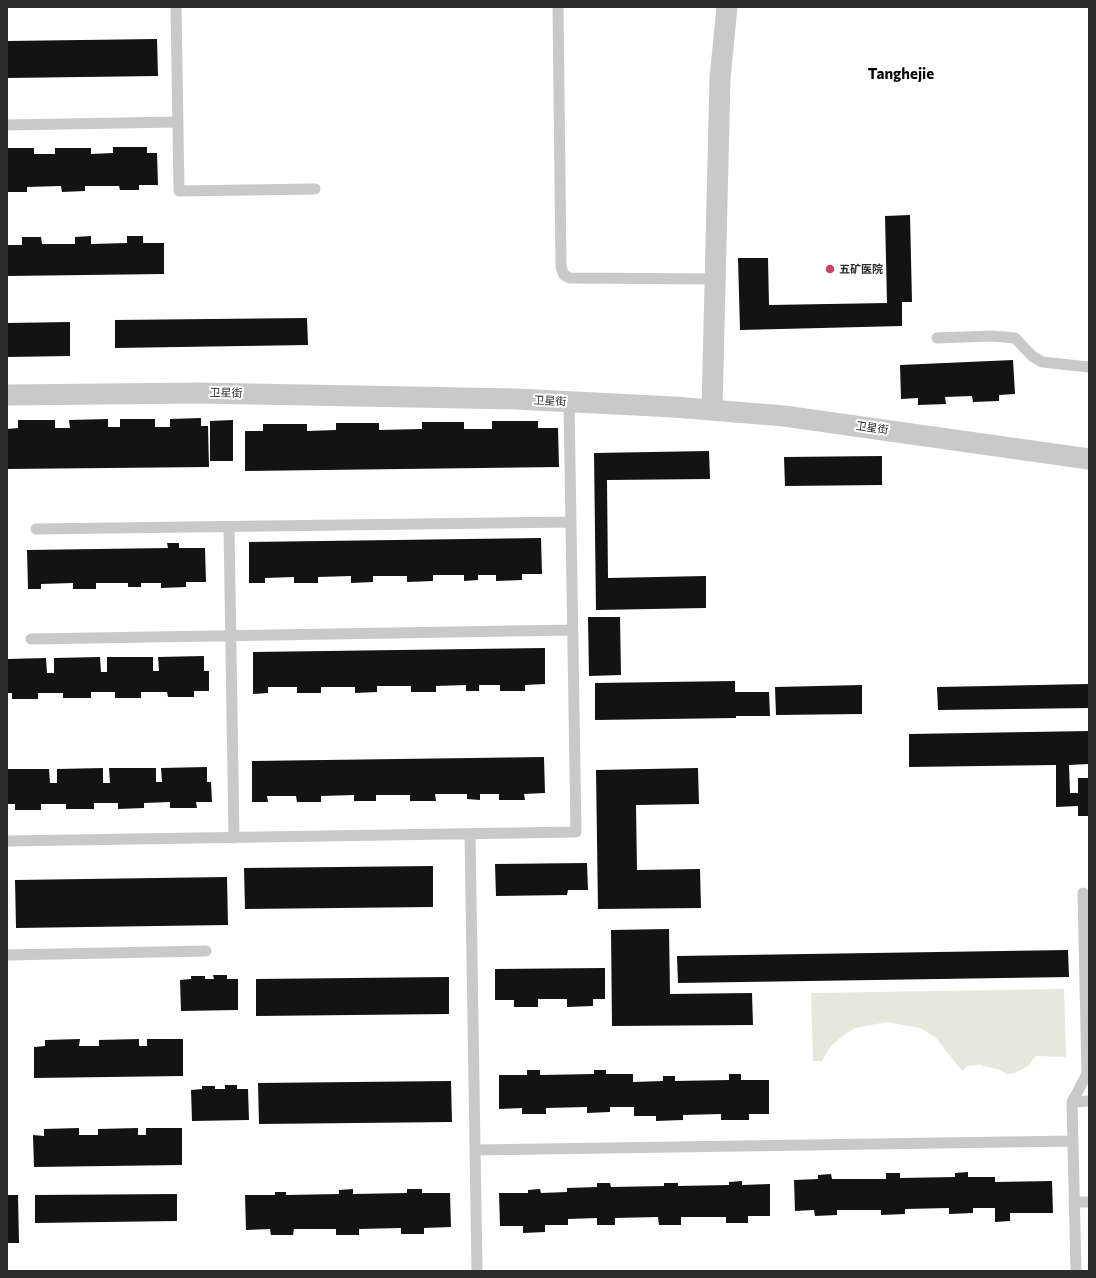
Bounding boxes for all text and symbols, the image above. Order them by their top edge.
district label: Tanghejie [868,65,934,83]
place label: 五矿医院 [839,262,883,276]
marker: 五矿医院 [824,263,836,275]
street label: 卫星街 [209,386,243,400]
street label: 卫星街 [533,394,567,408]
street label: 卫星街 [855,419,889,437]

